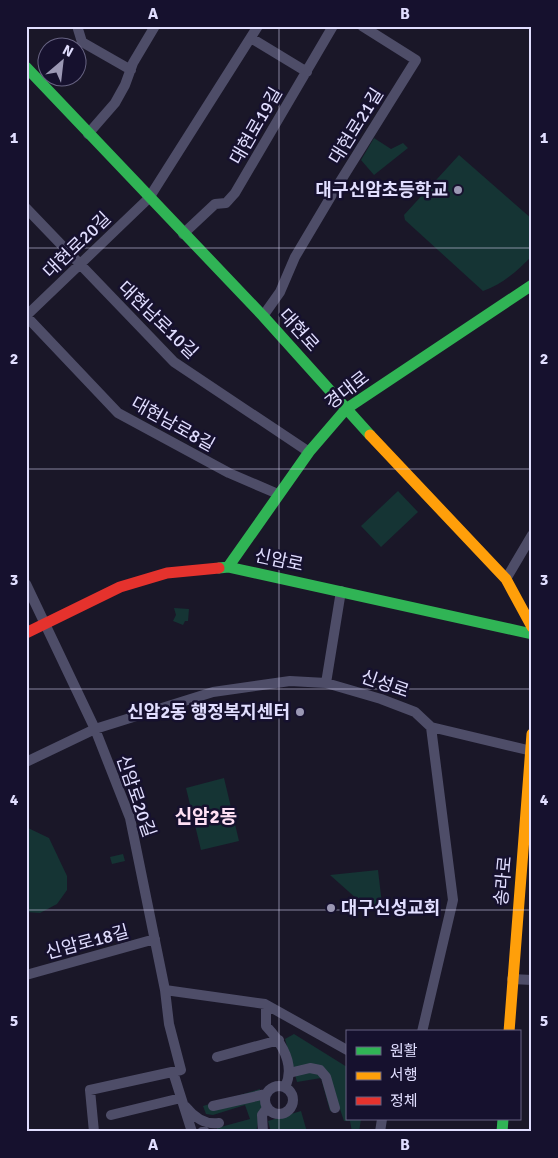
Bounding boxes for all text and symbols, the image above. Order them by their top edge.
text: A [148,4,159,24]
text: B [400,4,410,24]
north arrow [38,38,88,88]
text: N [60,41,76,61]
street label: 대현로19길 [225,83,287,169]
street label: 대현로21길 [324,84,388,168]
text: 1 [10,128,19,148]
text: 1 [540,128,549,148]
place label: 대구신암초등학교 [316,179,448,201]
marker: 대구신암초등학교 [452,184,464,196]
street label: 대현로20길 [39,207,115,283]
street label: 대현남로10길 [114,277,202,363]
street label: 대현로 [274,304,324,356]
text: 2 [10,349,18,369]
text: 2 [540,349,548,369]
street label: 경대로 [321,366,373,414]
street label: 대현남로8길 [127,392,219,456]
street label: 신암로 [252,544,306,576]
text: 3 [10,570,18,590]
text: 3 [540,570,548,590]
street label: 신성로 [358,666,412,702]
place label: 신암2동 행정복지센터 [127,701,290,723]
marker: 신암2동 행정복지센터 [294,706,306,718]
street label: 신암로20길 [112,752,160,840]
text: 4 [10,790,19,810]
text: 4 [540,790,549,810]
district label: 신암2동 [175,805,237,829]
street label: 송라로 [490,855,516,907]
place label: 대구신성교회 [341,897,440,919]
marker: 대구신성교회 [325,902,337,914]
street label: 신암로18길 [43,920,131,964]
text: 5 [10,1011,18,1031]
text: 5 [540,1011,548,1031]
legend [346,1030,520,1120]
text: 원활 [390,1042,418,1060]
text: 서행 [390,1066,418,1084]
text: 정체 [390,1092,418,1110]
text: A [148,1135,159,1155]
text: B [400,1135,410,1155]

